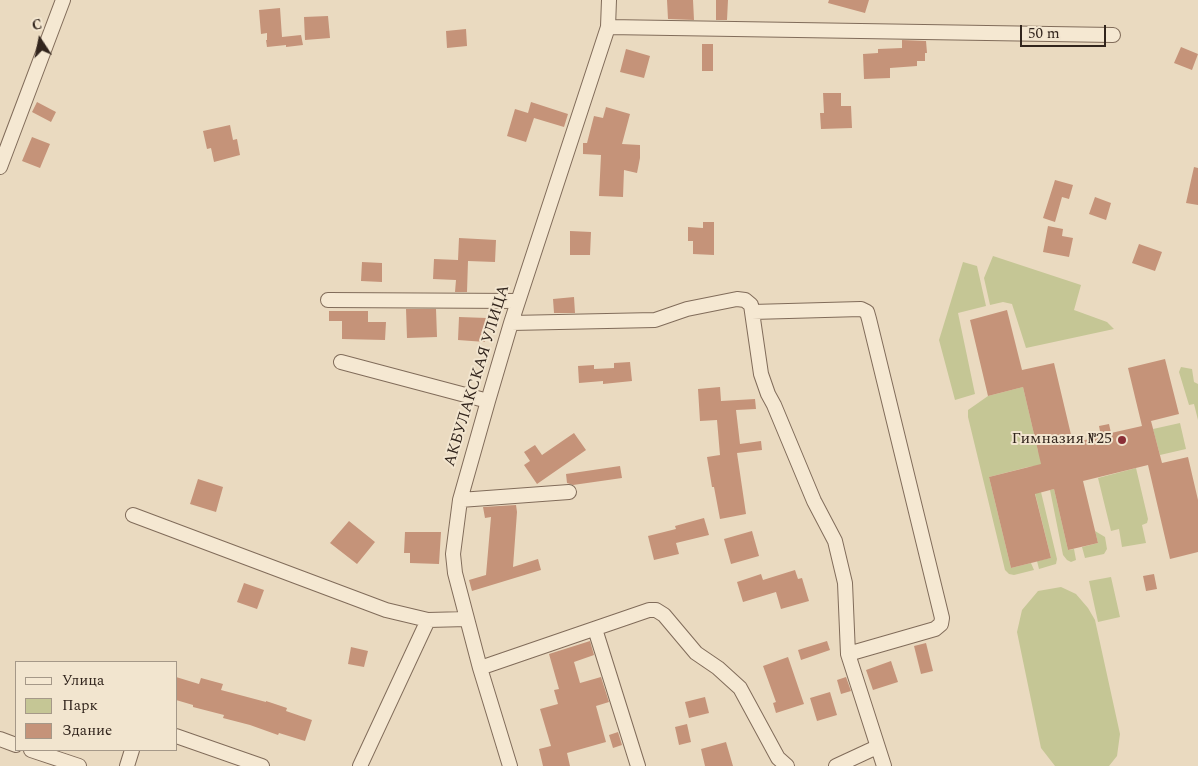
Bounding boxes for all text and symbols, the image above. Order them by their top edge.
text: С [30,14,44,36]
north arrow [15,15,65,65]
scale bar [1023,15,1109,47]
text: 50 m [1028,22,1060,45]
street label: АКБУЛАКСКАЯ УЛИЦА [441,283,515,469]
place label: Гимназия №25 [1012,430,1112,450]
marker: Гимназия №25 [1116,434,1128,446]
legend [15,661,178,751]
text: Улица [62,669,104,692]
text: Парк [62,694,98,717]
text: Здание [62,719,112,742]

